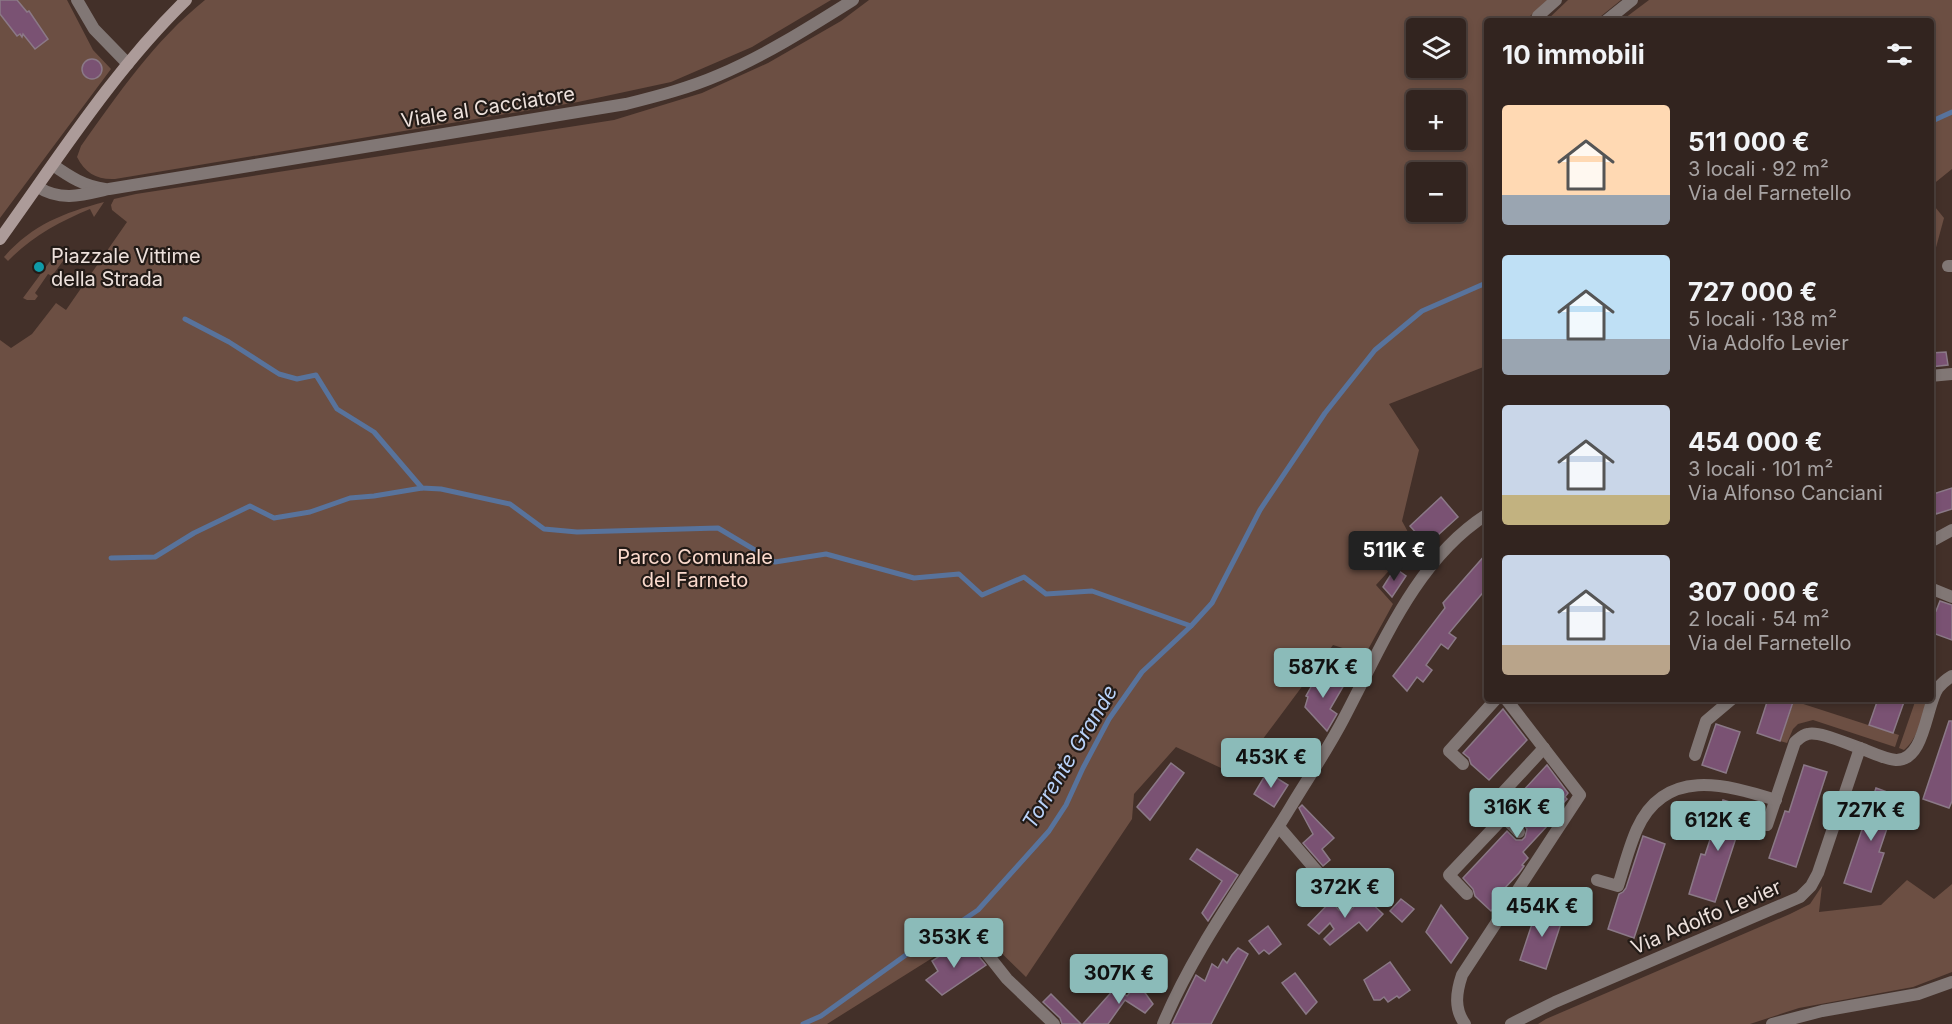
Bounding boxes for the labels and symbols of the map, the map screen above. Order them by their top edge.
street label: Viale al Cacciatore [399,81,577,133]
place label: Piazzale Vittime della Strada [51,244,201,291]
marker: Piazzale Vittime della Strada [32,260,46,274]
pin: 511K € [1345,531,1443,582]
park label: Parco Comunale del Farneto [617,545,773,592]
pin: 587K € [1274,648,1372,699]
water label: Torrente Grande [1017,680,1122,833]
pin: 453K € [1222,738,1320,789]
pin: 316K € [1468,788,1566,839]
pin: 727K € [1822,791,1920,842]
pin: 612K € [1669,801,1767,852]
pin: 372K € [1296,868,1394,919]
street label: Via Adolfo Levier [1627,874,1785,959]
pin: 454K € [1493,887,1591,938]
pin: 353K € [905,918,1003,969]
pin: 307K € [1070,954,1168,1005]

